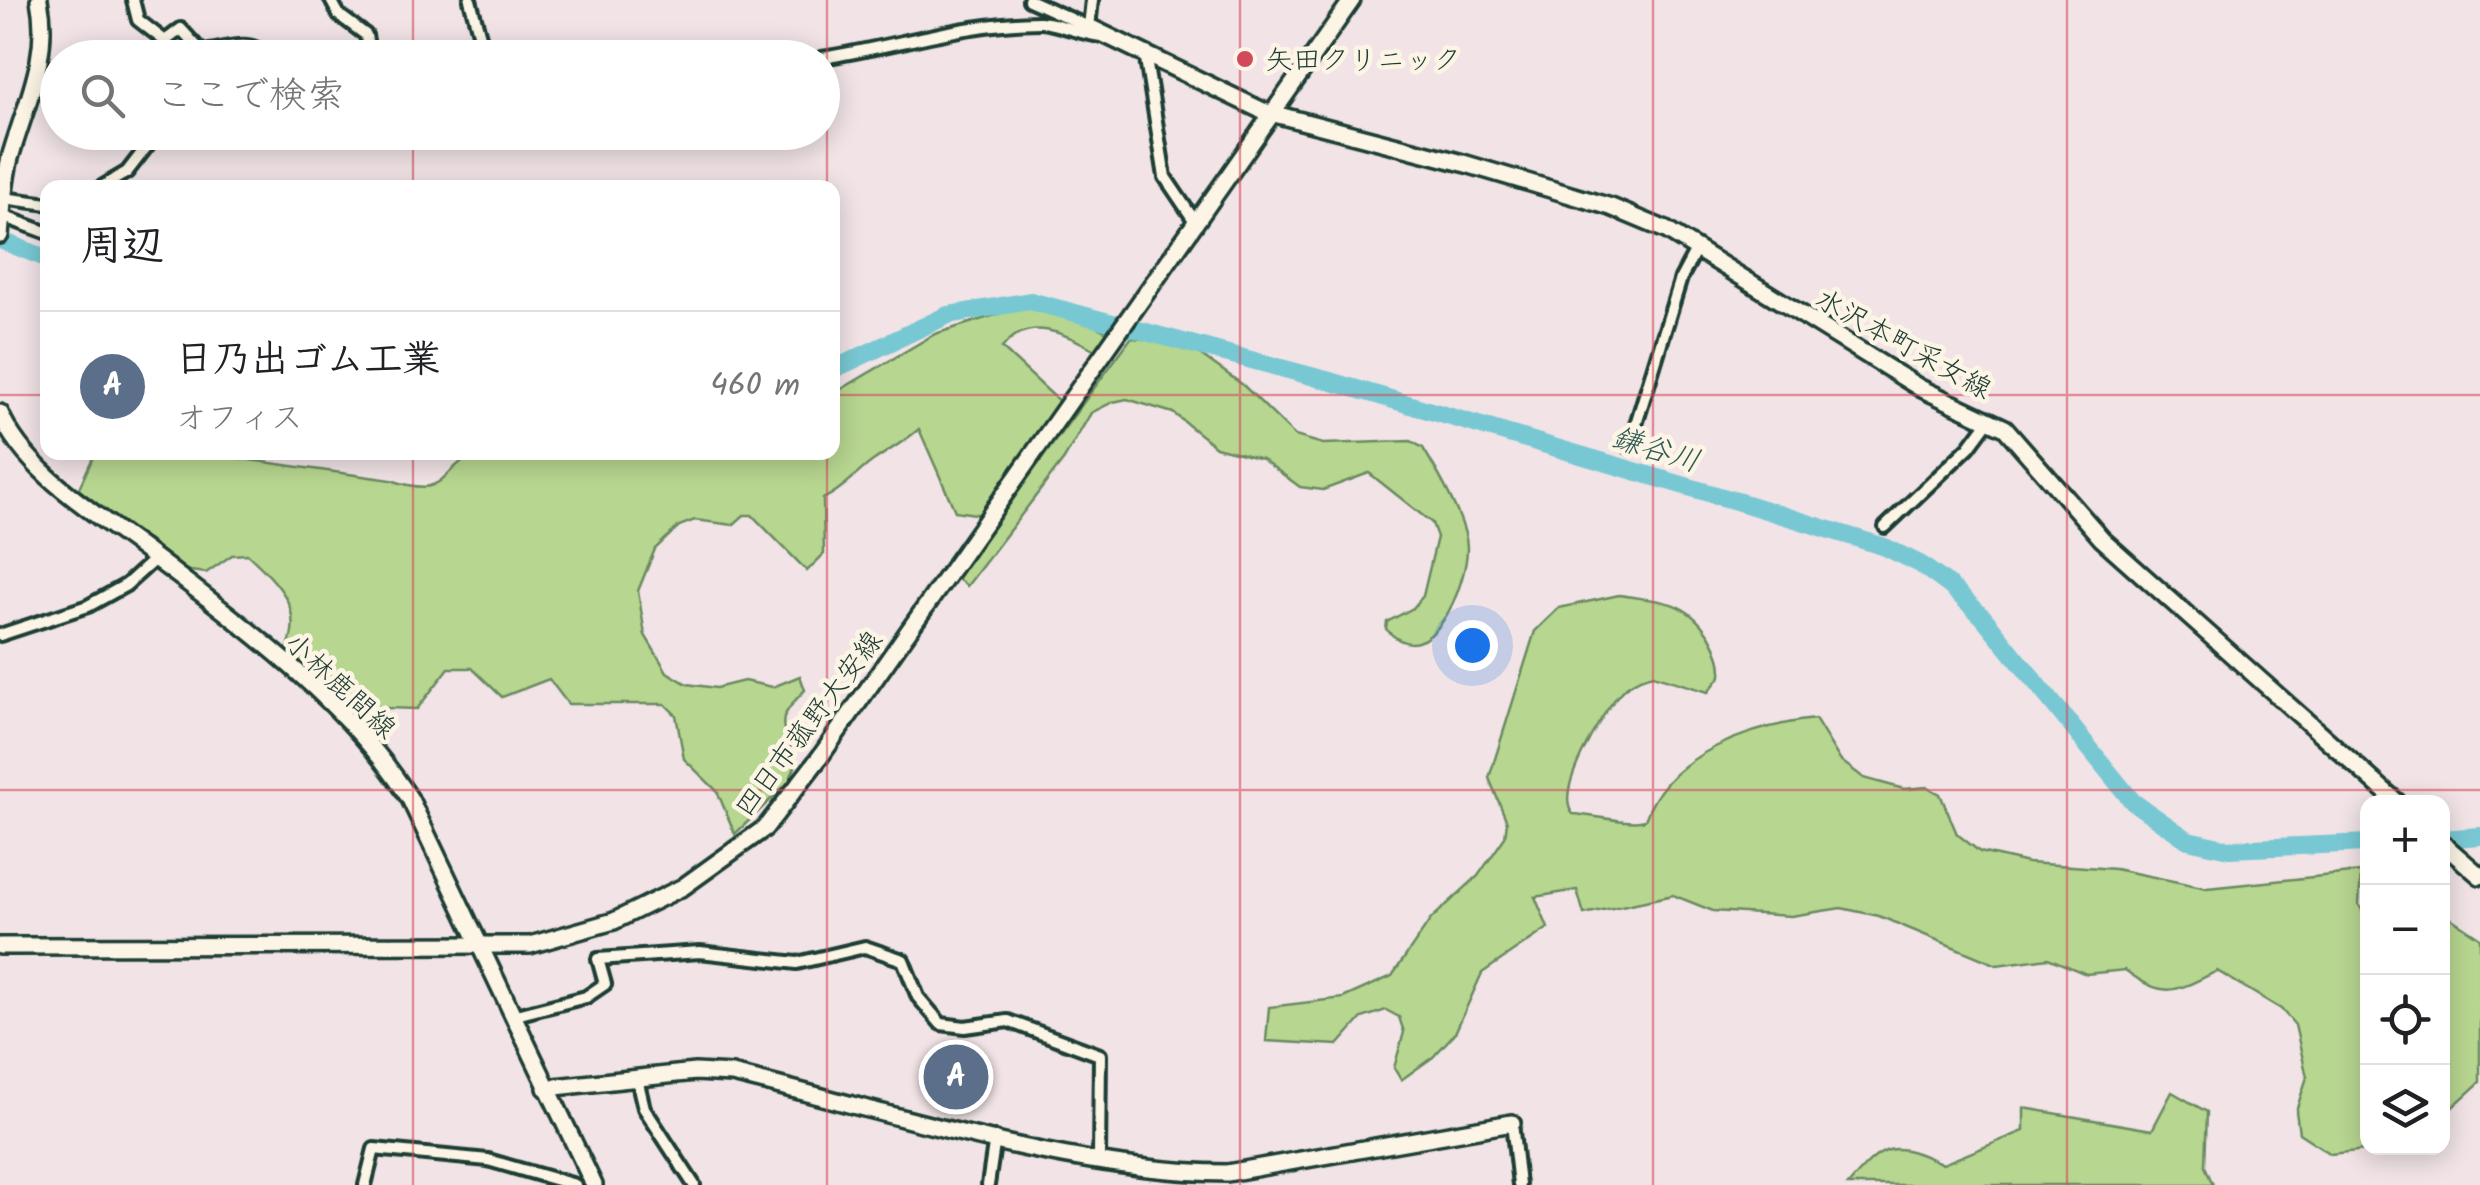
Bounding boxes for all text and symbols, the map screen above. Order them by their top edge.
place label: 矢田クリニック [1265,39,1461,84]
search box [40,40,840,150]
marker: 矢田クリニック [1234,48,1256,70]
text: ここで検索 [155,67,345,127]
icon: search [75,68,130,123]
text: 周辺 [80,214,164,281]
street label: 水沢本町采女線 [1806,278,1999,412]
text: 日乃出ゴム工業 [175,331,440,391]
text: A [102,361,123,412]
text: 460 m [710,361,800,412]
text: オフィス [175,394,303,445]
water label: 鎌谷川 [1605,415,1705,487]
your location [1447,620,1498,671]
street label: 四日市菰野大安線 [725,622,895,827]
street label: 小林鹿間線 [273,623,406,751]
map controls [2360,795,2450,1155]
button: + [2360,795,2450,885]
button: − [2360,885,2450,975]
button: locate [2360,975,2450,1065]
pin: A [924,1040,988,1114]
button: layers [2360,1065,2450,1155]

